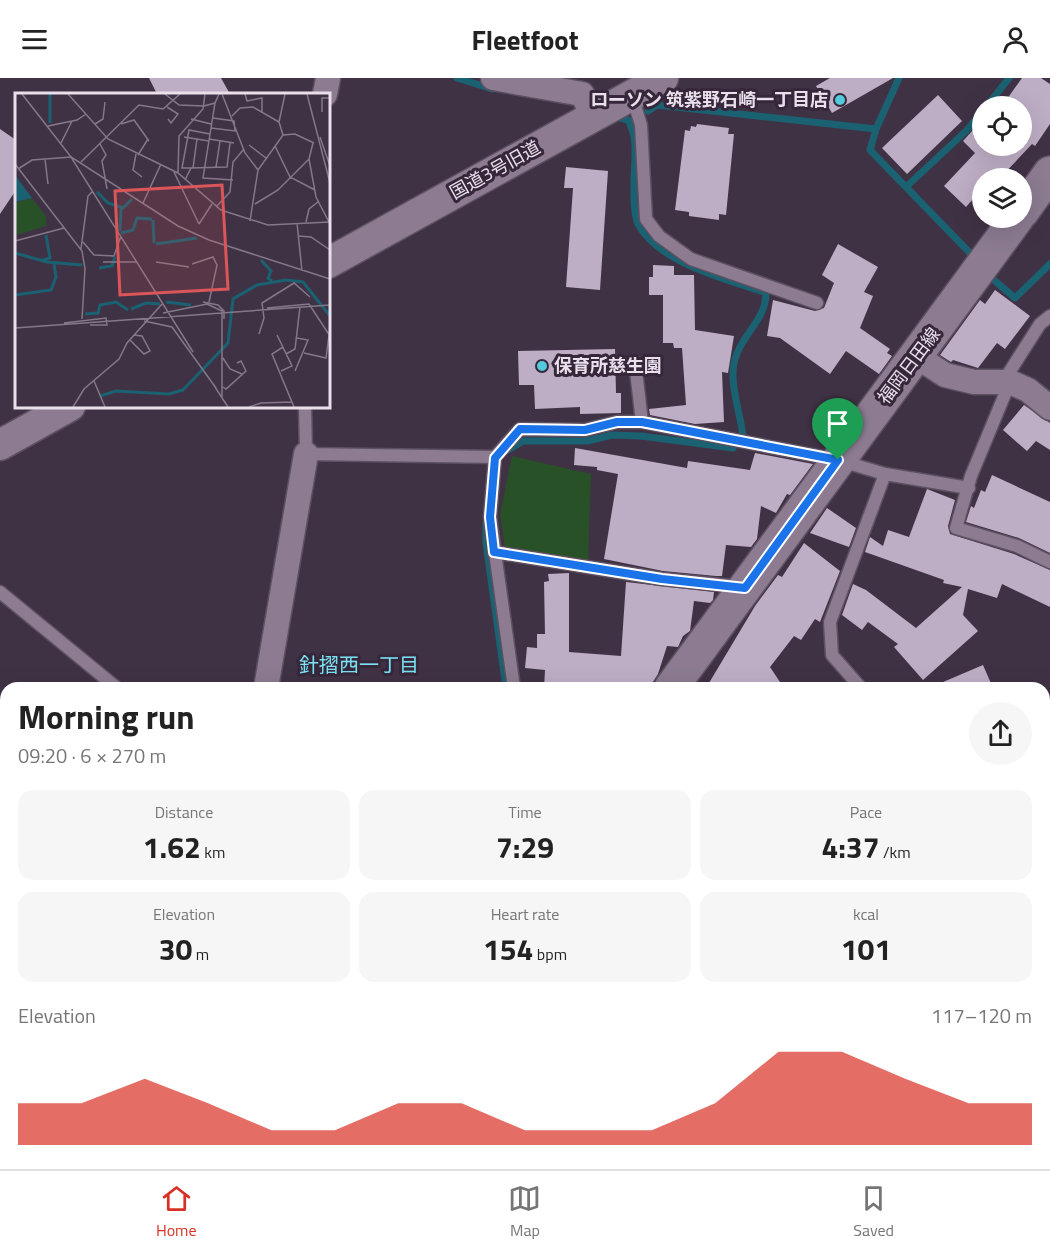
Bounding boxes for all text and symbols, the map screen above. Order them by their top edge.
text: Fleetfoot [471,19,579,60]
icon: menu [18,23,51,56]
icon: person [999,23,1032,56]
place label: ローソン 筑紫野石崎一丁目店 [590,86,828,113]
inset map [15,93,330,408]
marker: ローソン 筑紫野石崎一丁目店 [833,93,847,107]
map controls [972,96,1032,228]
button: locate [972,96,1032,156]
street label: 国道3号旧道 [444,133,545,206]
button: layers [972,168,1032,228]
street label: 福岡日田線 [871,322,946,410]
place label: 保育所慈生園 [554,352,662,379]
marker: 保育所慈生園 [535,359,549,373]
pin [812,398,863,460]
icon: arrive [821,407,854,440]
district label: 針摺西一丁目 [299,649,419,680]
text: Morning run [18,692,195,742]
button: share [969,702,1032,765]
text: 09:20 · 6 × 270 m [18,740,166,771]
text: Distance [155,800,213,824]
text: Time [508,800,542,824]
text: Pace [850,800,882,824]
text: 1.62 [143,824,201,870]
text: 7:29 [496,824,554,870]
text: 4:37 [821,824,879,870]
text: km [201,840,225,864]
text: /km [879,840,911,864]
text: Elevation [153,902,215,926]
text: Heart rate [491,902,559,926]
text: kcal [853,902,879,926]
text: 30 [159,926,192,972]
text: 154 [483,926,533,972]
text: 101 [841,926,891,972]
text: m [192,942,209,966]
text: bpm [533,942,567,966]
text: Elevation [18,1000,96,1031]
text: 117–120 m [931,1000,1032,1031]
tab: Home [156,1182,197,1242]
tab: Map [508,1182,541,1242]
tab: Saved [853,1182,894,1242]

